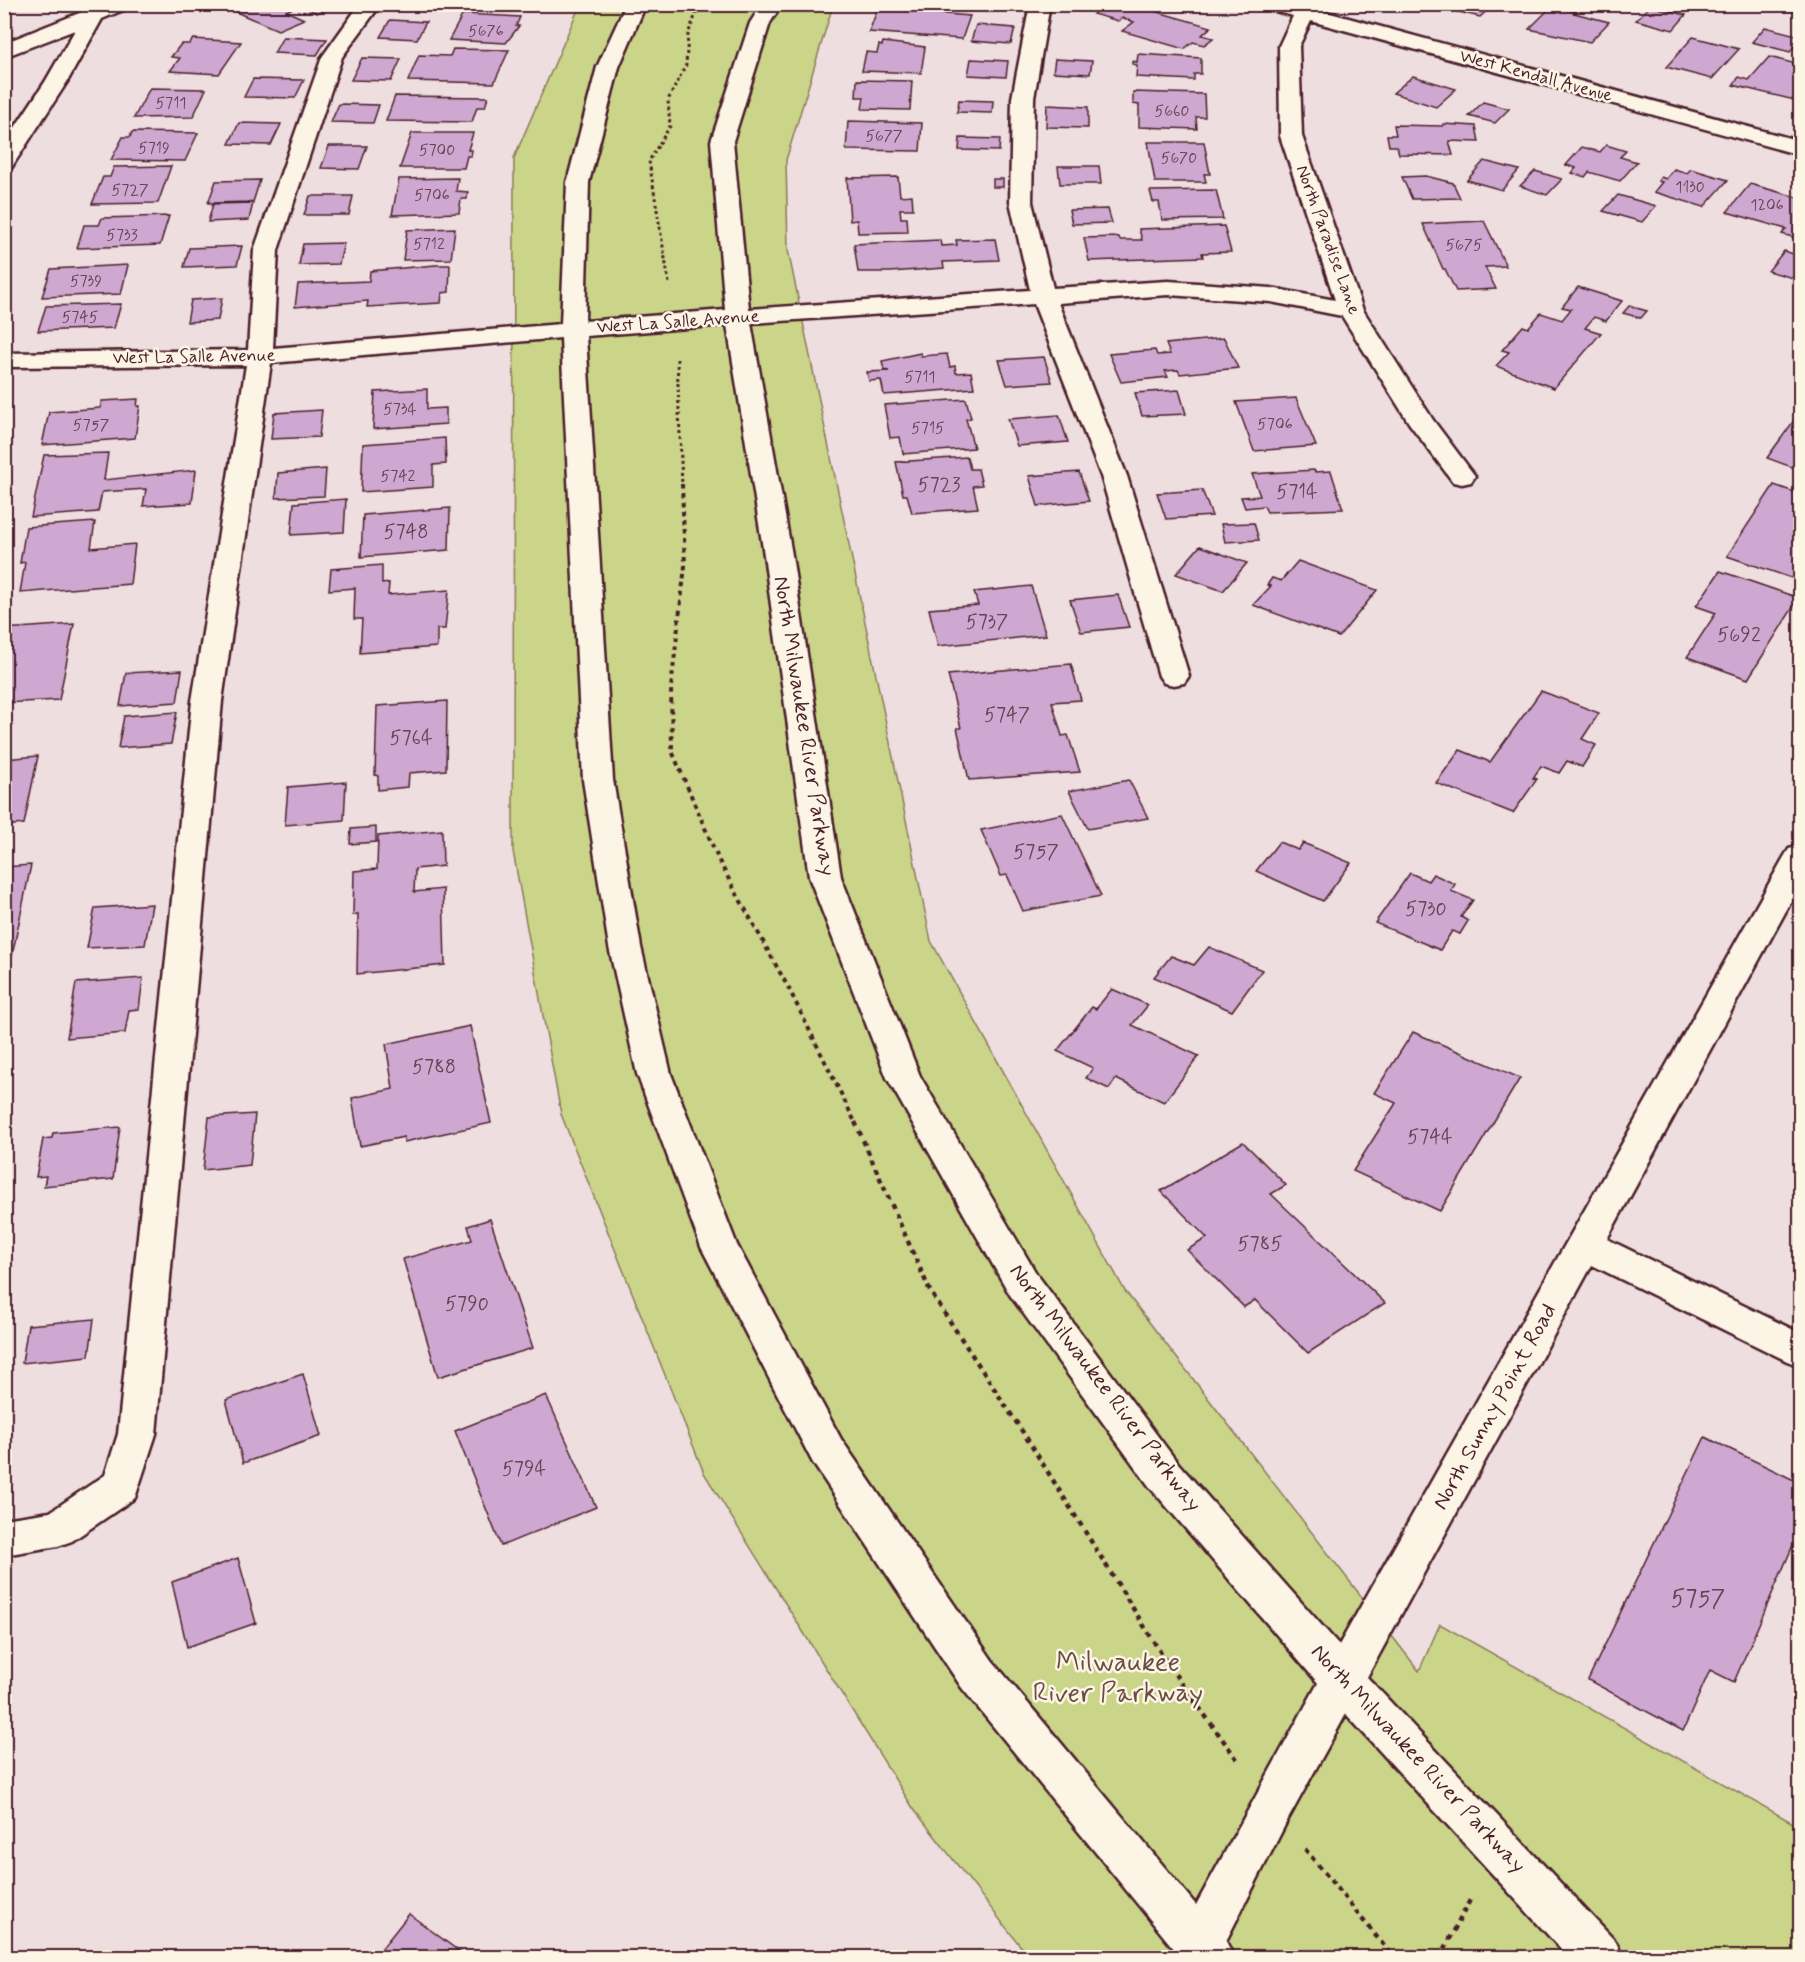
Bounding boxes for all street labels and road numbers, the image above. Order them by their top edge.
street label: West Kendall Avenue [1457,44,1615,108]
street label: North Paradise Lane [1290,162,1366,318]
street label: West La Salle Avenue [596,304,760,340]
street label: West La Salle Avenue [112,344,276,370]
street label: North Milwaukee River Parkway [766,574,842,878]
street label: North Milwaukee River Parkway [1003,1259,1207,1517]
street label: North Sunny Point Road [1427,1299,1563,1515]
street label: North Milwaukee River Parkway [1304,1639,1532,1879]

